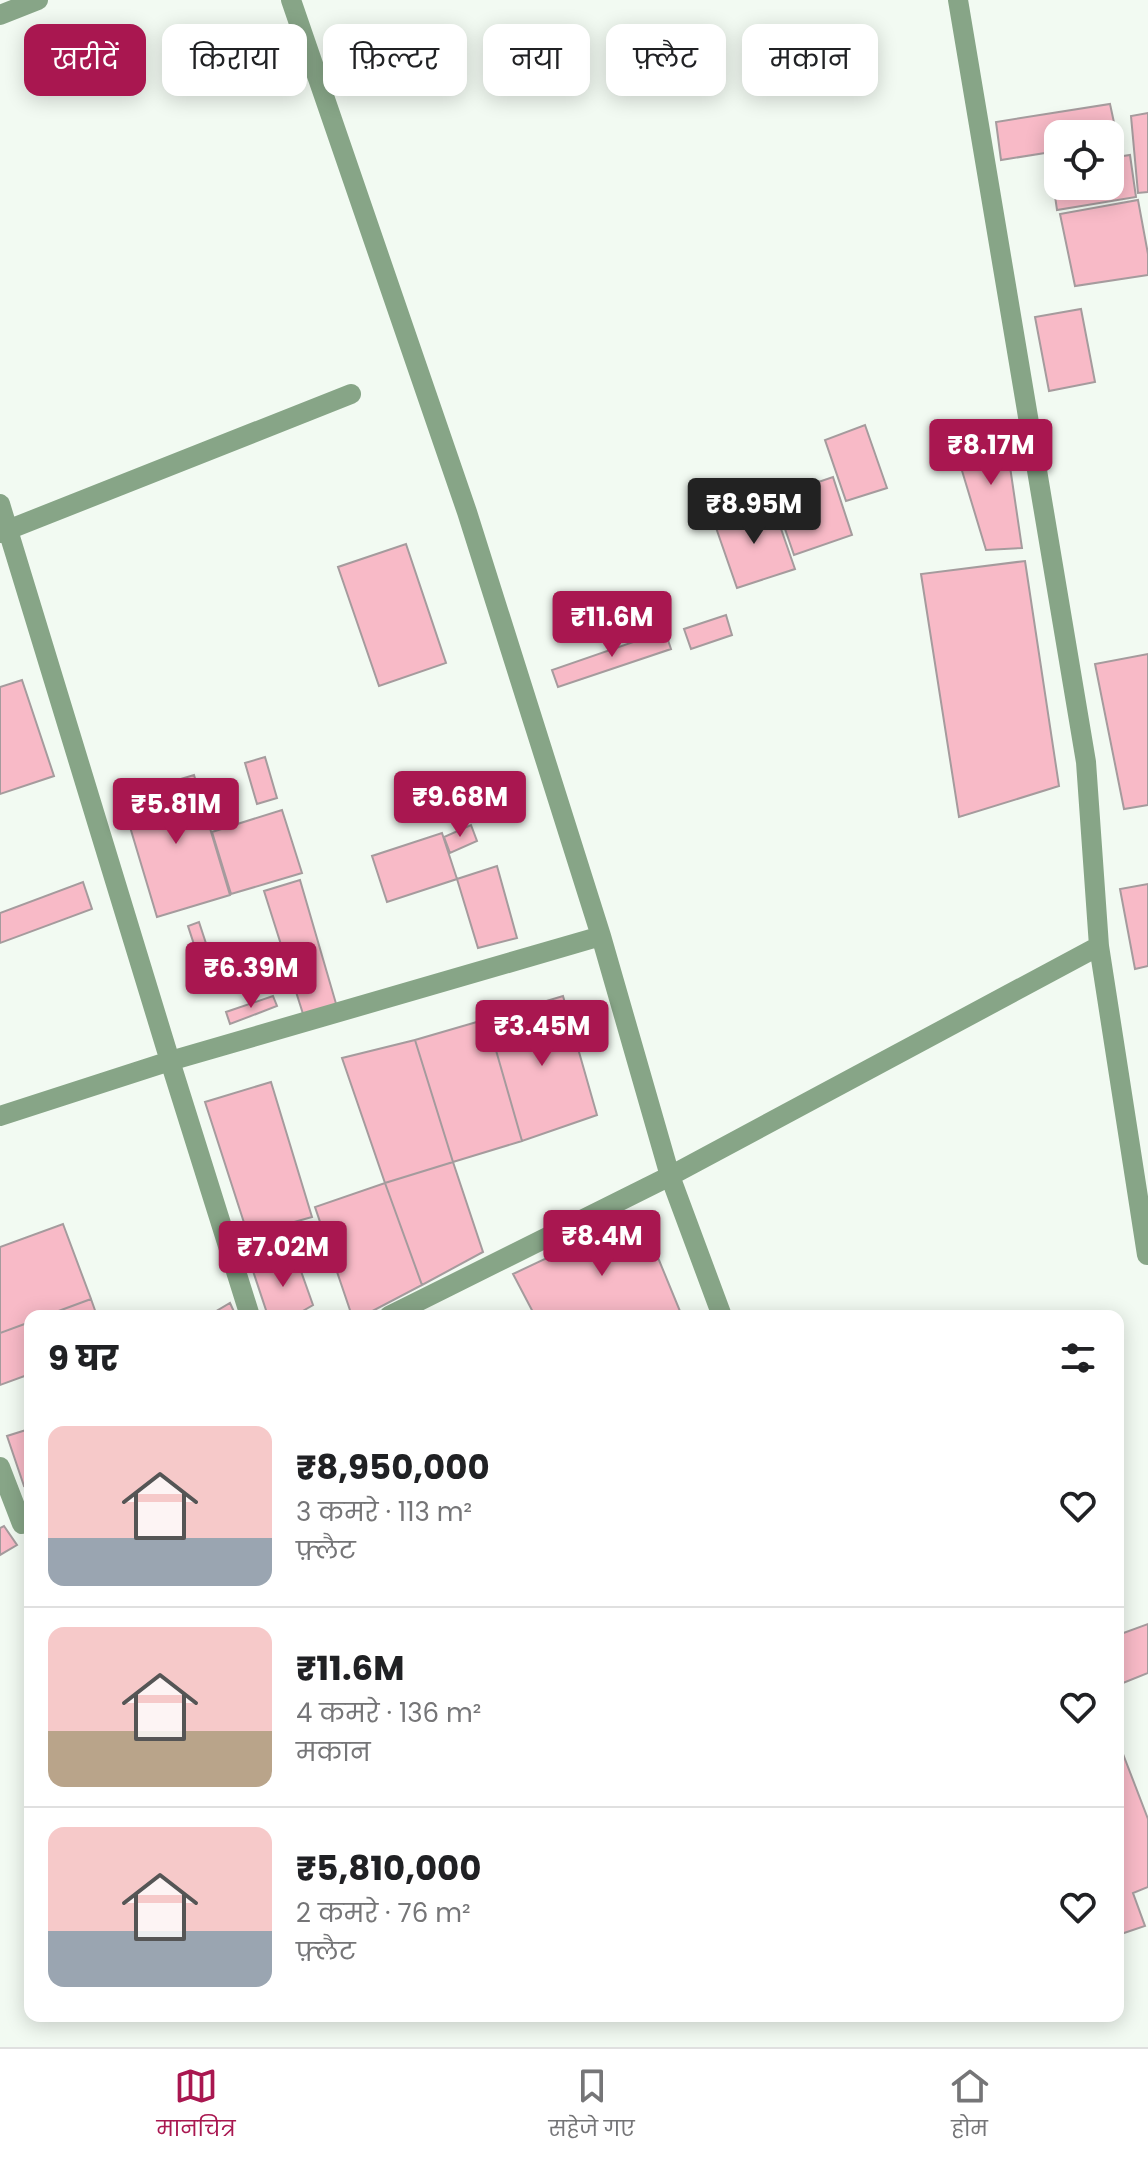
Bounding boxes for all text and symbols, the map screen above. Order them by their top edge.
chip: खरीदें [24,24,146,96]
chip: किराया [162,24,307,96]
chip: फ़िल्टर [323,24,467,96]
chip: नया [483,24,590,96]
chip: फ़्लैट [606,24,726,96]
chip: मकान [742,24,878,96]
map controls [1044,120,1124,200]
button: locate [1044,120,1124,200]
pin: ₹8.17M [926,419,1056,487]
text: ₹8.17M [947,427,1035,463]
pin: ₹8.95M [689,478,819,546]
text: ₹8.95M [706,486,802,522]
pin: ₹11.6M [547,591,677,659]
text: ₹11.6M [571,599,653,635]
pin: ₹9.68M [395,771,525,839]
pin: ₹5.81M [111,778,241,846]
text: ₹9.68M [412,779,508,815]
text: ₹5.81M [131,786,221,822]
pin: ₹6.39M [186,942,316,1010]
text: ₹6.39M [203,950,299,986]
pin: ₹3.45M [477,1000,607,1068]
text: ₹3.45M [494,1008,590,1044]
pin: ₹8.4M [546,1210,658,1278]
text: ₹8.4M [561,1218,643,1254]
pin: ₹7.02M [218,1221,348,1289]
text: ₹7.02M [237,1229,329,1265]
text: 9 घर [48,1334,118,1382]
icon: filters [1056,1336,1100,1380]
text: ₹8,950,000 [296,1443,490,1491]
icon: home [112,1458,208,1554]
icon: heart [1056,1484,1100,1528]
text: 3 कमरे · 113 m² [296,1494,472,1530]
text: फ़्लैट [296,1533,356,1569]
text: ₹11.6M [296,1644,404,1692]
icon: home [112,1659,208,1755]
icon: heart [1056,1685,1100,1729]
text: 4 कमरे · 136 m² [296,1695,481,1731]
text: मकान [296,1734,370,1770]
text: ₹5,810,000 [296,1844,481,1892]
icon: home [112,1859,208,1955]
icon: heart [1056,1885,1100,1929]
text: 2 कमरे · 76 m² [296,1895,471,1931]
text: फ़्लैट [296,1934,356,1970]
tab: मानचित्र [156,2064,236,2145]
tab: सहेजे गए [549,2064,635,2145]
tab: होम [948,2064,992,2145]

